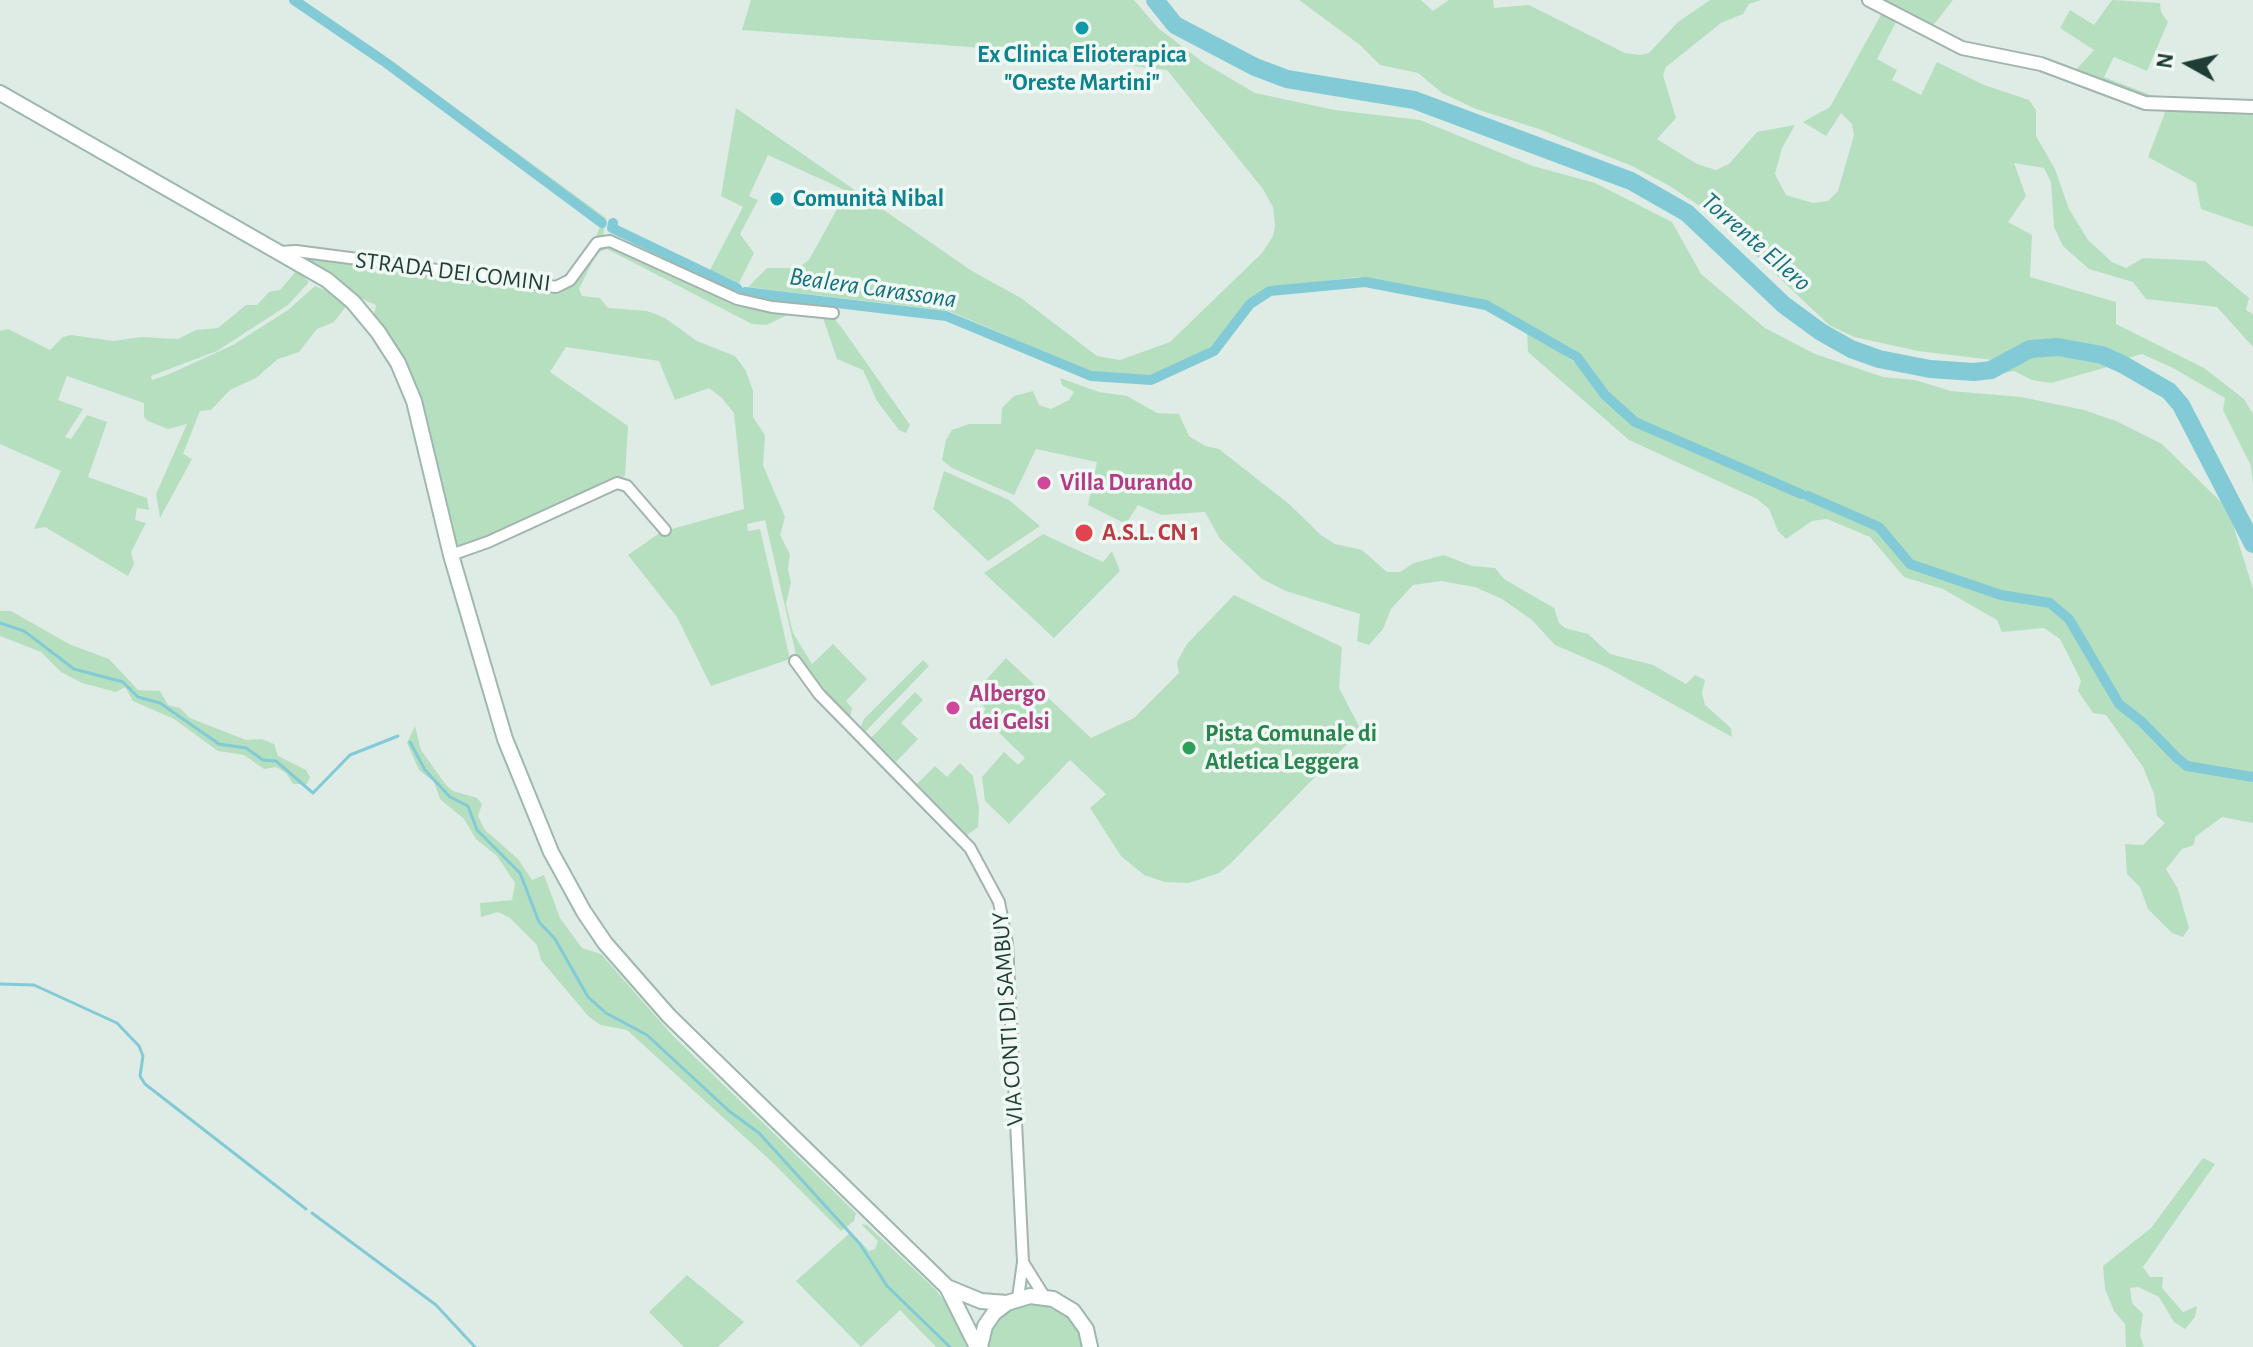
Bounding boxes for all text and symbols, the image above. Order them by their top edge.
marker: Ex Clinica Elioterapica "Oreste Martini" [1073,19,1091,37]
north arrow [2149,24,2229,104]
place label: Ex Clinica Elioterapica "Oreste Martini" [977,41,1187,97]
text: N [2153,52,2177,70]
place label: Comunità Nibal [793,185,944,213]
water label: Torrente Ellero [1695,186,1817,298]
marker: Comunità Nibal [768,190,786,208]
street label: STRADA DEI COMINI [354,246,552,298]
water label: Bealera Carassona [787,261,959,315]
place label: Villa Durando [1060,469,1193,497]
marker: Villa Durando [1035,474,1053,492]
place label: A.S.L. CN 1 [1102,519,1199,547]
marker: A.S.L. CN 1 [1073,522,1095,544]
place label: Albergo dei Gelsi [969,680,1050,736]
marker: Albergo dei Gelsi [944,699,962,717]
place label: Pista Comunale di Atletica Leggera [1205,720,1377,776]
marker: Pista Comunale di Atletica Leggera [1180,739,1198,757]
street label: VIA CONTI DI SAMBUY [986,911,1030,1127]

